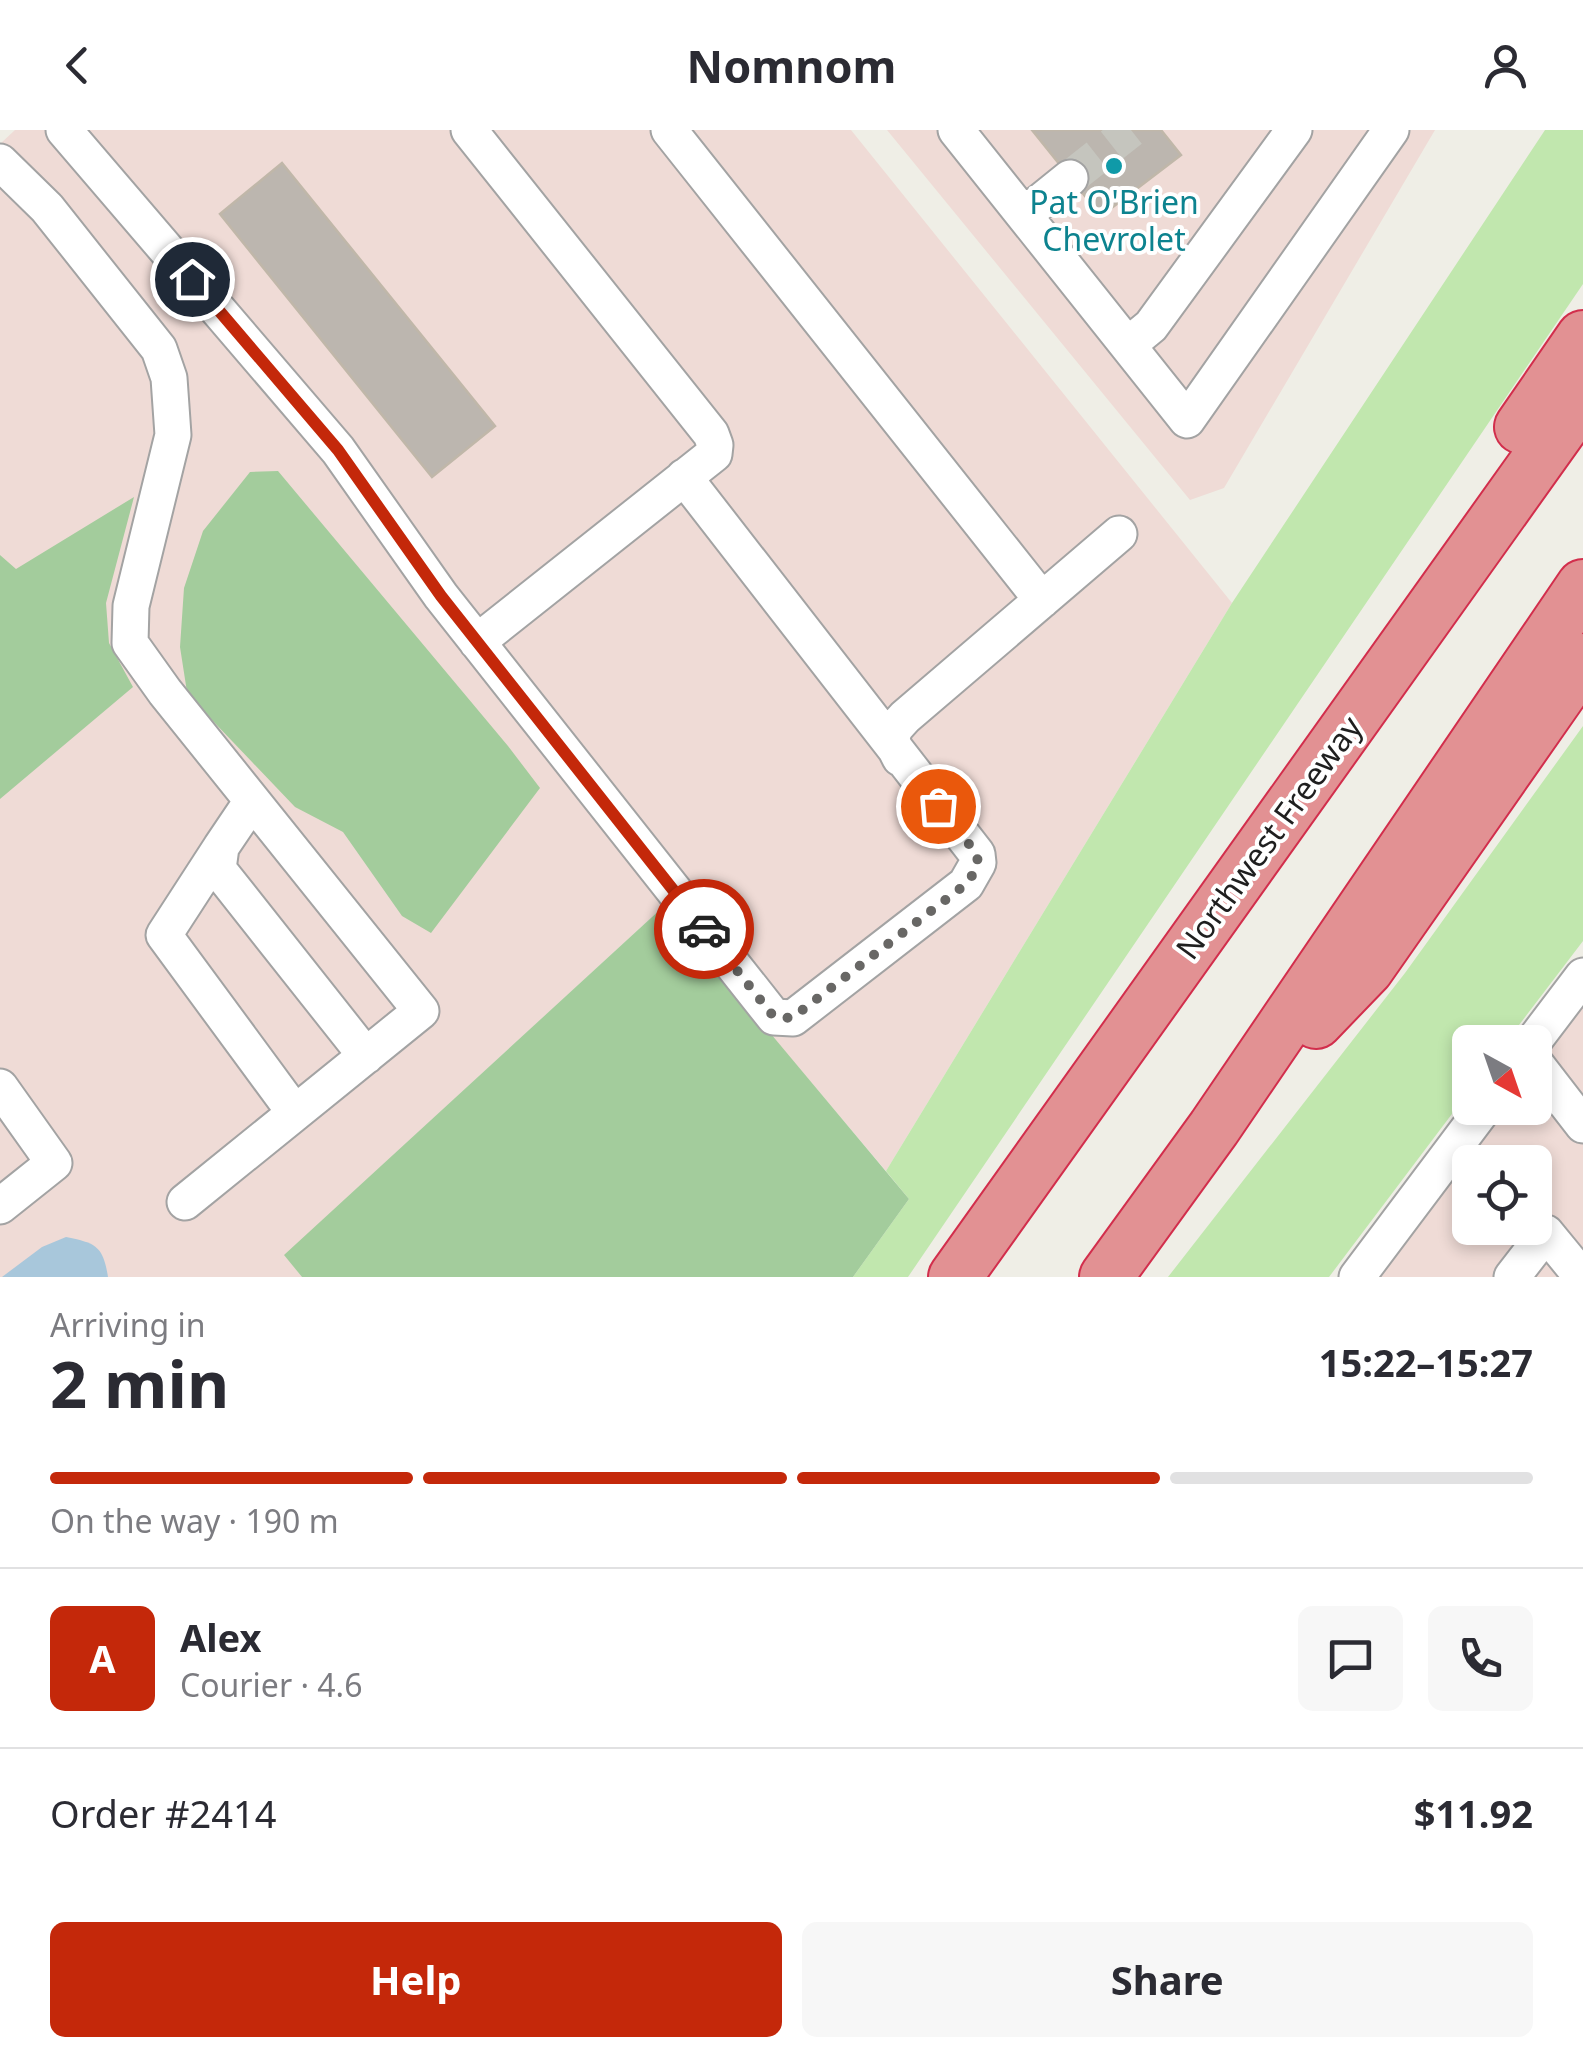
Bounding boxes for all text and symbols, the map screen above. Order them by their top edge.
text: Nomnom [687,35,896,96]
icon: back [50,38,105,93]
icon: person [1478,38,1533,93]
marker: Pat O'Brien Chevrolet [1103,155,1125,177]
place label: Pat O'Brien Chevrolet [1029,180,1199,260]
pin [150,237,235,322]
icon: home [165,252,220,307]
street label: Northwest Freeway [1165,706,1371,967]
pin [896,764,981,849]
icon: bag [911,779,966,834]
courier [654,879,754,979]
icon: car [677,902,732,957]
north arrow [1452,1025,1552,1125]
map controls [1452,1025,1552,1245]
button: locate [1452,1145,1552,1245]
text: Arriving in [50,1303,205,1346]
text: 15:22–15:27 [1319,1336,1533,1388]
text: 2 min [50,1339,229,1427]
text: On the way · 190 m [50,1499,339,1542]
button: chat [1298,1606,1403,1711]
button: phone [1428,1606,1533,1711]
text: Alex [180,1611,262,1663]
text: A [89,1632,116,1684]
text: Courier · 4.6 [180,1663,363,1706]
text: Order #2414 [50,1787,276,1839]
text: $11.92 [1414,1787,1533,1839]
button: Help [50,1922,782,2037]
button: Share [802,1922,1533,2037]

